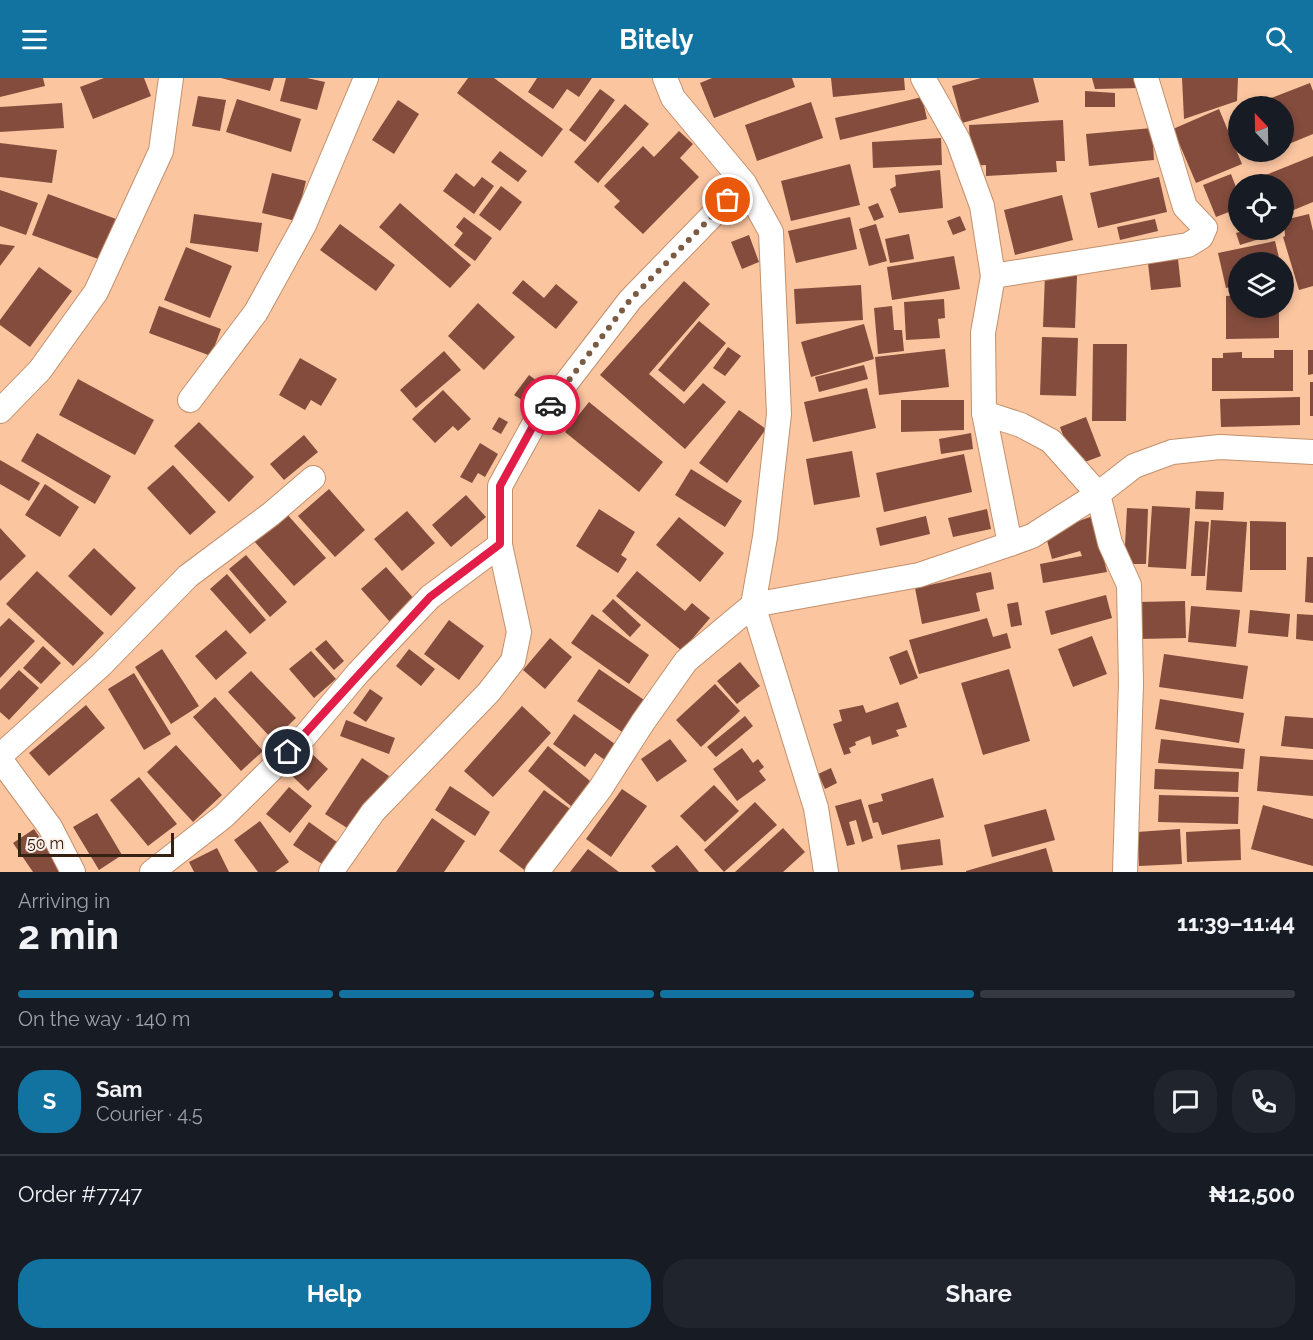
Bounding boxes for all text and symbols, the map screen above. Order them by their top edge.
icon: menu [18,23,51,56]
icon: search [1262,23,1295,56]
text: Bitely [619,24,694,55]
north arrow [1228,96,1294,162]
map controls [1228,96,1294,318]
pin [702,174,753,225]
button: locate [1228,174,1294,240]
icon: bag [711,183,744,216]
button: layers [1228,252,1294,318]
courier [520,375,580,435]
icon: car [534,389,567,422]
pin [262,726,313,777]
icon: home [271,735,304,768]
scale bar [18,830,174,858]
text: 50 m [27,834,64,853]
text: Arriving in [18,889,110,913]
text: 11:39–11:44 [1177,910,1295,936]
text: 2 min [18,912,119,958]
text: On the way · 140 m [18,1007,190,1031]
button: chat [1154,1070,1217,1133]
button: phone [1232,1070,1295,1133]
text: Sam [96,1076,143,1102]
text: S [43,1088,56,1114]
text: Courier · 4.5 [96,1102,203,1126]
text: Order #7747 [18,1181,142,1207]
text: ₦12,500 [1208,1181,1295,1207]
button: Help [18,1259,651,1328]
button: Share [663,1259,1295,1328]

